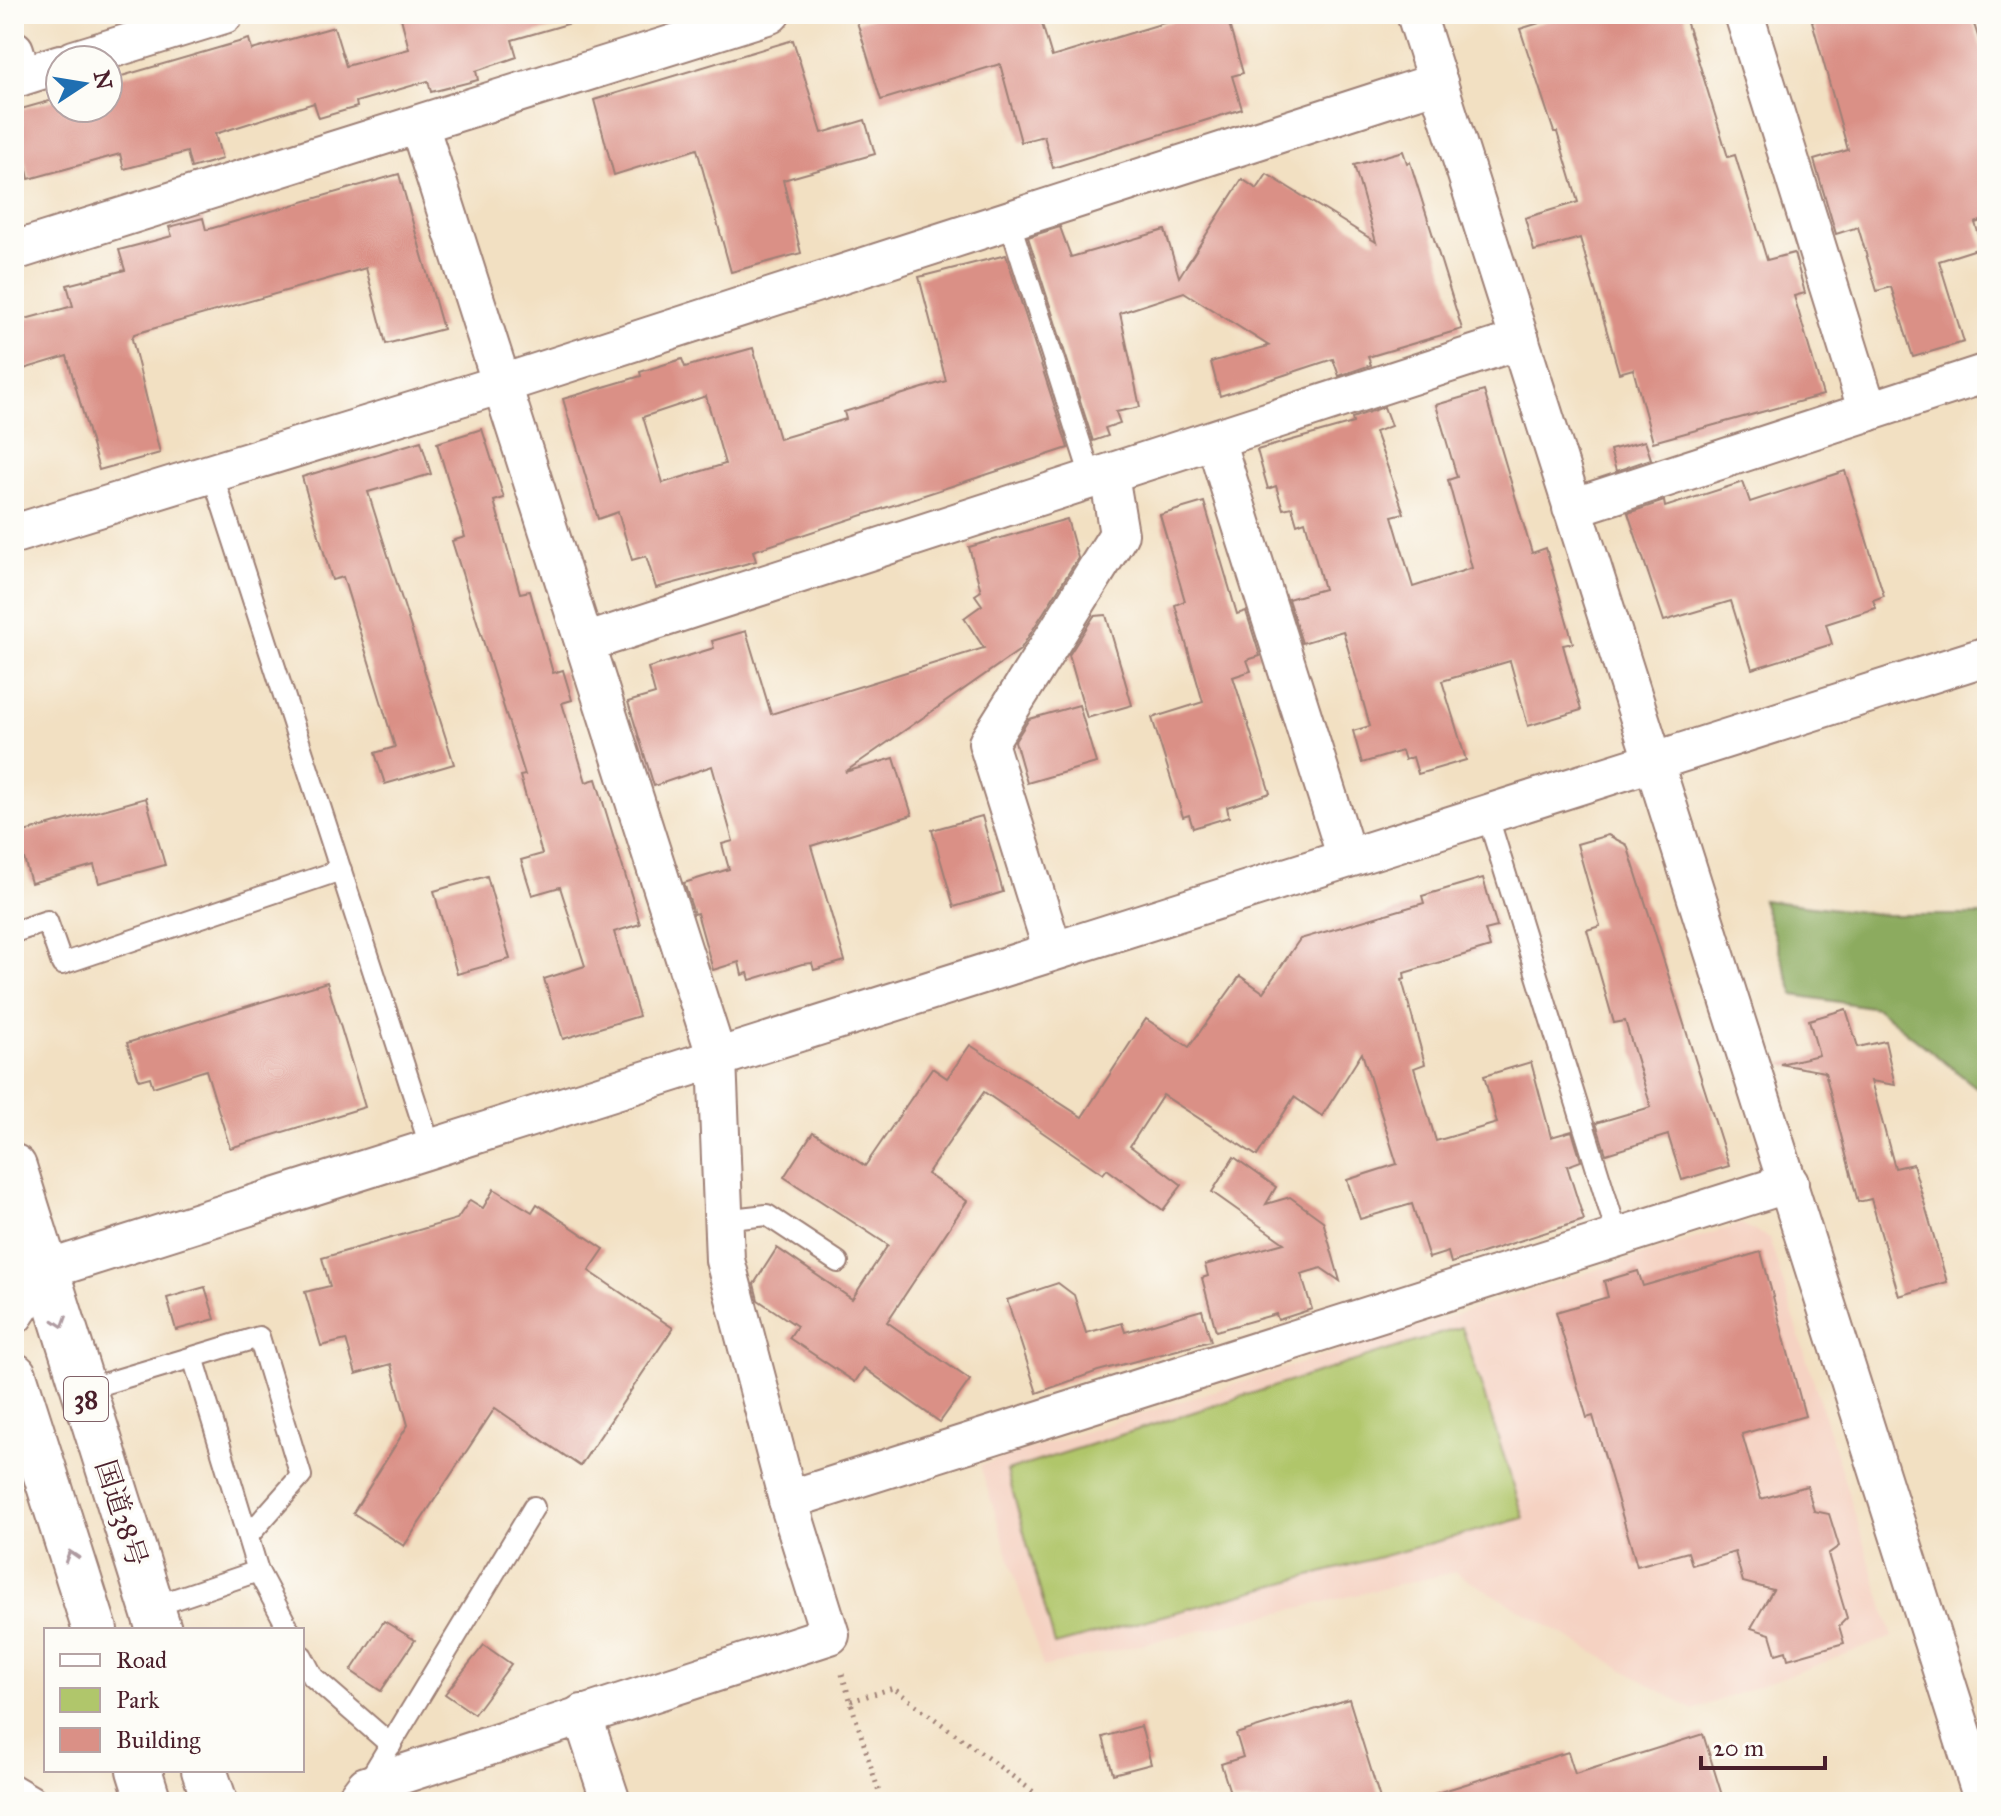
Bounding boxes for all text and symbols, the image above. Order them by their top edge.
north arrow [44,44,124,124]
text: N [88,68,118,92]
one-way arrow [51,1315,67,1329]
road number: 38 [64,1377,108,1421]
street label: 国道38号 [88,1455,155,1571]
one-way arrow [64,1549,80,1563]
legend [44,1628,304,1772]
text: Road [116,1645,167,1675]
text: Park [116,1685,160,1715]
scale bar [1701,1720,1825,1770]
text: Building [116,1725,201,1755]
text: 20 m [1713,1733,1764,1763]

